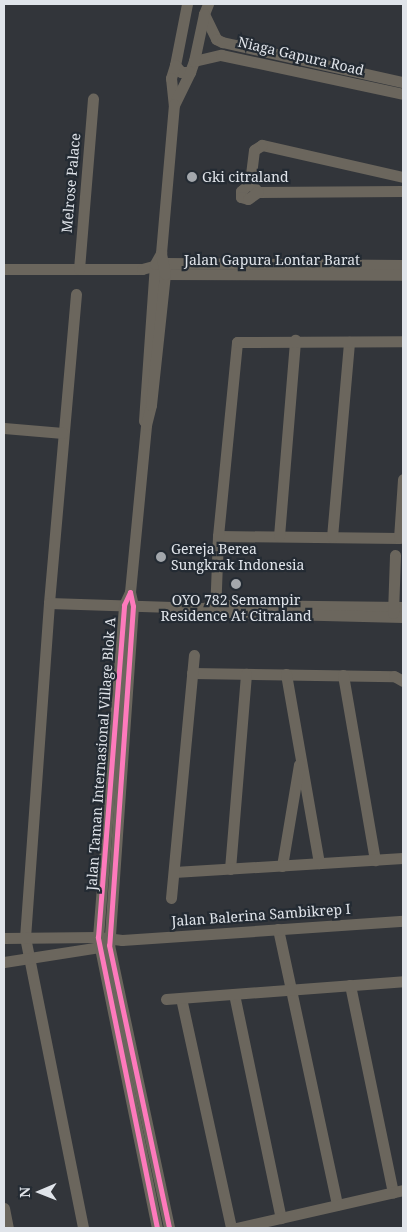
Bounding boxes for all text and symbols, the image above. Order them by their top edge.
street label: Niaga Gapura Road [236,33,366,79]
street label: Melrose Palace [58,132,84,234]
place label: Gki citraland [202,169,289,185]
marker: Gki citraland [186,171,198,183]
street label: Jalan Gapura Lontar Barat [184,252,360,268]
place label: Gereja Berea Sungkrak Indonesia [171,541,304,574]
marker: Gereja Berea Sungkrak Indonesia [155,551,167,563]
marker: OYO 782 Semampir Residence At Citraland [230,578,242,590]
place label: OYO 782 Semampir Residence At Citraland [160,592,312,624]
street label: Jalan Taman Internasional Village Blok A [83,617,119,891]
street label: Jalan Balerina Sambikrep I [171,900,351,930]
north arrow [15,1167,65,1217]
text: N [15,1187,34,1198]

